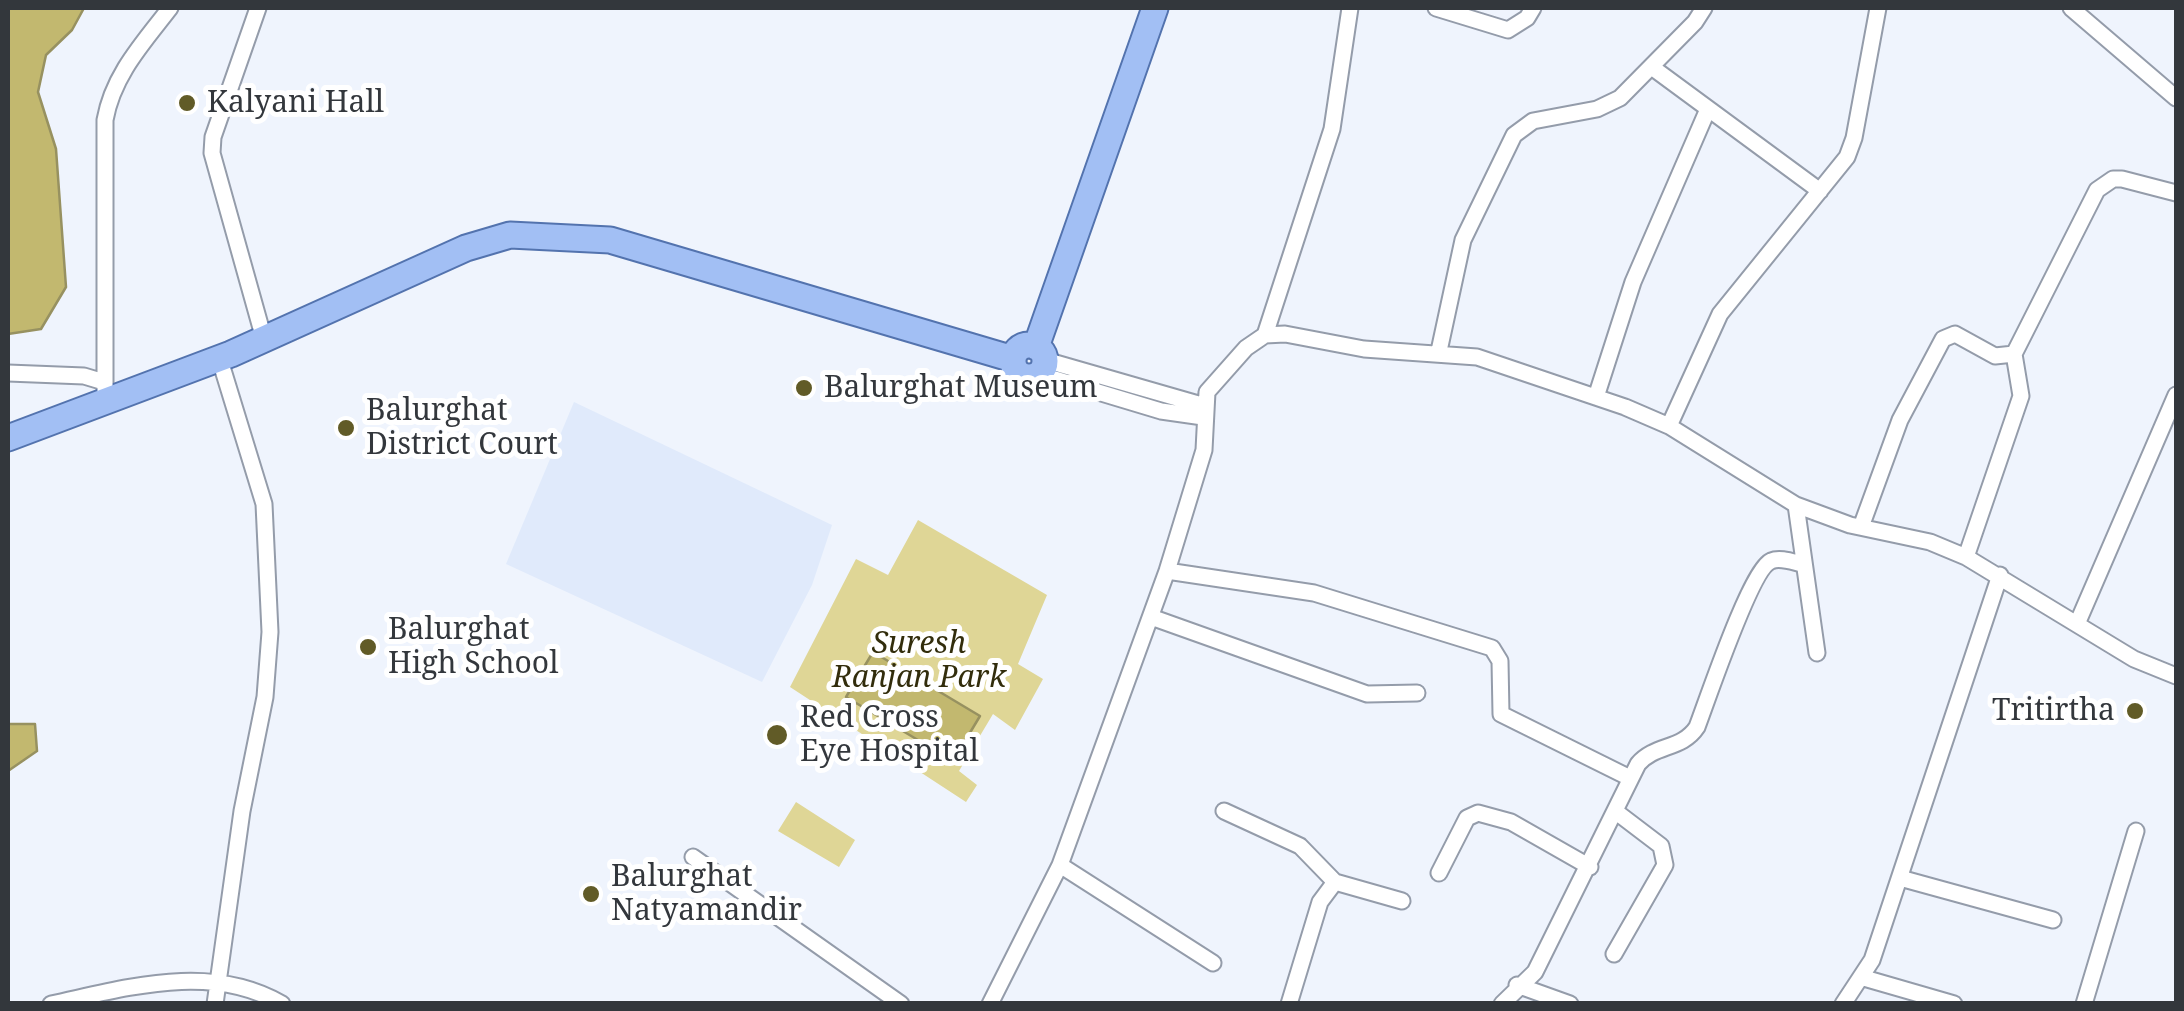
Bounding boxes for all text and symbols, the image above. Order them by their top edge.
place label: Kalyani Hall [207,85,384,121]
marker: Kalyani Hall [176,92,198,114]
place label: Balurghat Museum [824,370,1098,406]
marker: Balurghat Museum [793,377,815,399]
place label: Balurghat District Court [366,393,558,464]
marker: Balurghat District Court [335,417,357,439]
place label: Balurghat High School [388,612,558,682]
park label: Suresh Ranjan Park [832,626,1006,696]
marker: Balurghat High School [357,636,379,658]
place label: Tritirtha [1992,693,2115,729]
place label: Red Cross Eye Hospital [800,700,979,770]
marker: Tritirtha [2124,700,2146,722]
marker: Red Cross Eye Hospital [764,722,790,748]
place label: Balurghat Natyamandir [611,859,802,930]
marker: Balurghat Natyamandir [580,883,602,905]

